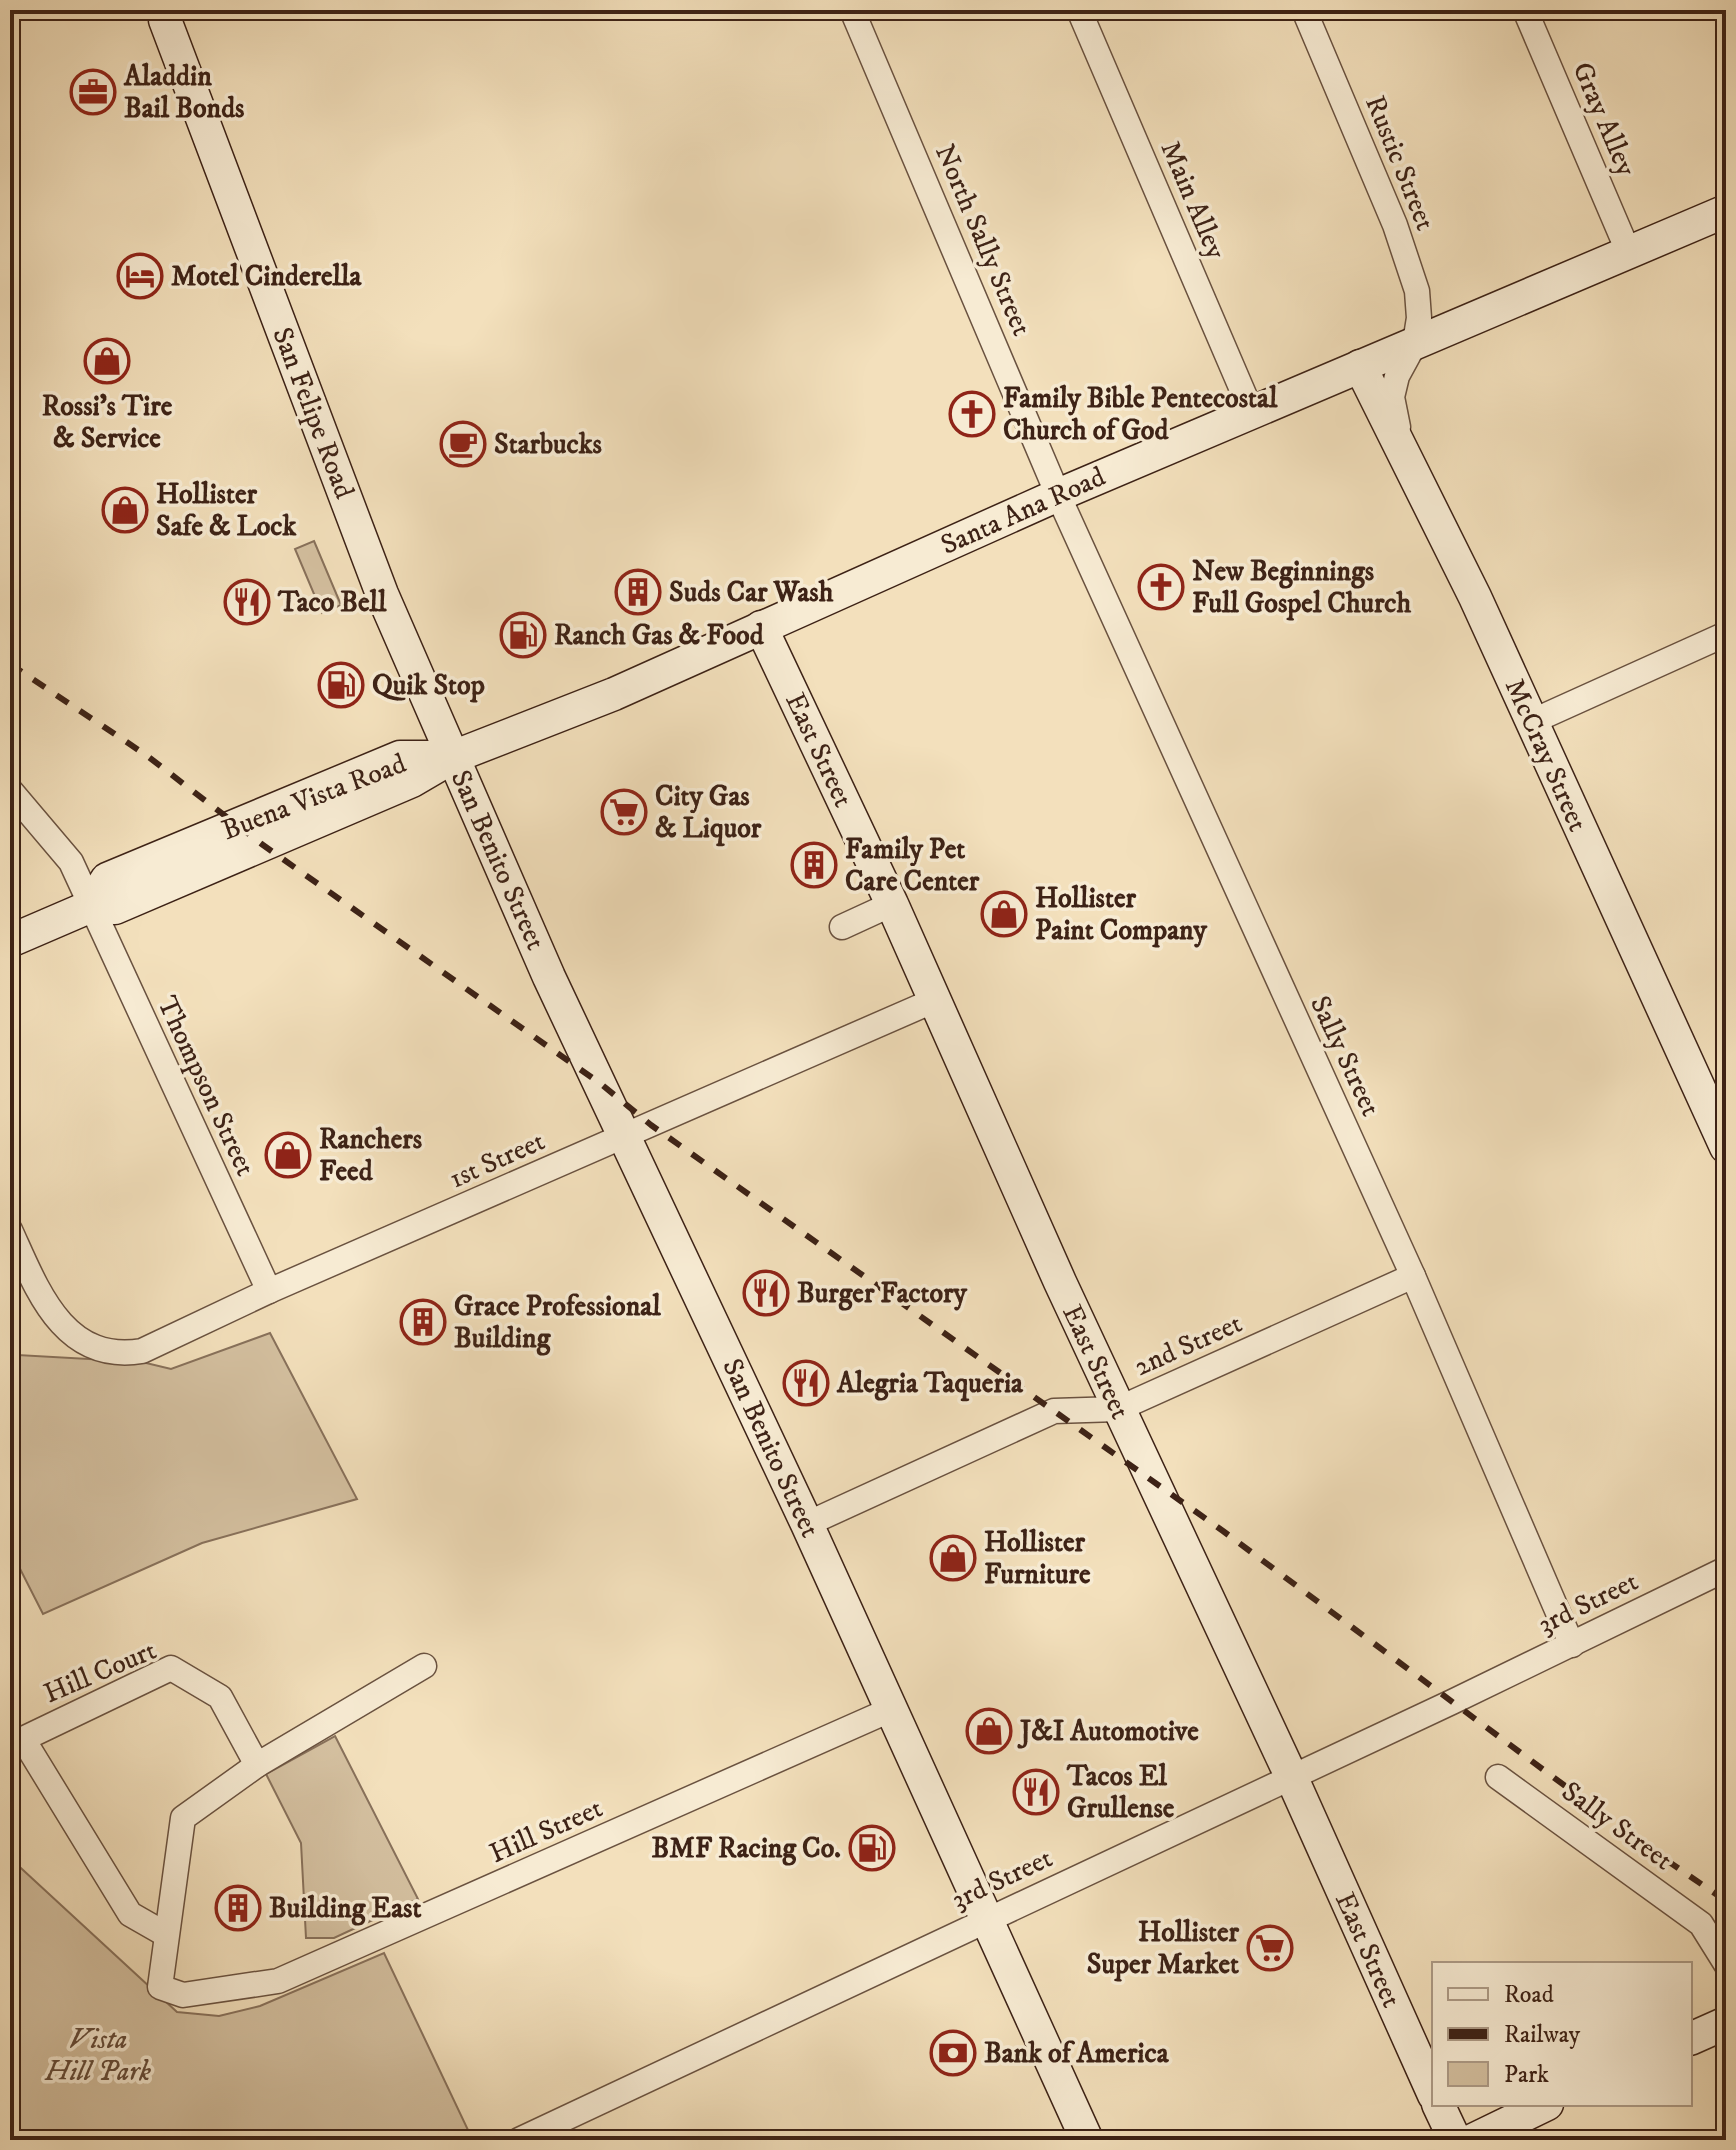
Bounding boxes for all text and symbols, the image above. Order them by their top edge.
street label: Gray Alley [1564,57,1644,182]
place label: Aladdin Bail Bonds [123,59,245,126]
office icon: Aladdin Bail Bonds [69,68,117,116]
street label: Rustic Street [1357,91,1443,235]
street label: Main Alley [1153,136,1234,265]
street label: North Sally Street [927,139,1039,341]
hotel icon: Motel Cinderella [116,252,164,300]
place label: Motel Cinderella [171,259,362,294]
street label: San Felipe Road [264,322,362,504]
shop icon: Rossi's Tire & Service [83,337,131,385]
place label: Family Bible Pentecostal Church of God [1003,381,1278,448]
place label: Rossi's Tire & Service [42,389,173,456]
church icon: Family Bible Pentecostal Church of God [948,390,996,438]
cafe icon: Starbucks [439,420,487,468]
place label: Starbucks [494,427,603,462]
street label: Santa Ana Road [935,459,1111,563]
place label: Hollister Safe & Lock [156,477,297,544]
shop icon: Hollister Safe & Lock [101,486,149,534]
place label: New Beginnings Full Gospel Church [1192,554,1411,621]
church icon: New Beginnings Full Gospel Church [1137,563,1185,611]
building icon: Suds Car Wash [614,568,662,616]
place label: Suds Car Wash [669,575,834,610]
restaurant icon: Taco Bell [223,578,271,626]
place label: Taco Bell [277,585,387,620]
fuel station icon: Ranch Gas & Food [499,611,547,659]
place label: Ranch Gas & Food [554,618,765,653]
fuel station icon: Quik Stop [317,661,365,709]
place label: Quik Stop [372,668,485,703]
street label: McCray Street [1497,673,1595,837]
street label: East Street [777,687,861,813]
street label: Buena Vista Road [217,746,411,848]
street label: San Benito Street [443,765,553,955]
place label: City Gas & Liquor [655,779,762,847]
supermarket icon: City Gas & Liquor [600,788,648,836]
place label: Family Pet Care Center [845,832,980,899]
building icon: Family Pet Care Center [790,841,838,889]
place label: Hollister Paint Company [1035,881,1207,948]
shop icon: Hollister Paint Company [980,890,1028,938]
street label: Sally Street [1302,990,1388,1122]
street label: Thompson Street [149,991,263,1181]
place label: Ranchers Feed [319,1122,423,1189]
street label: 1st Street [444,1123,550,1196]
shop icon: Ranchers Feed [264,1131,312,1179]
restaurant icon: Burger Factory [742,1269,790,1317]
place label: Burger Factory [797,1276,967,1311]
place label: Grace Professional Building [454,1289,661,1356]
building icon: Grace Professional Building [399,1298,447,1346]
street label: East Street [1054,1299,1138,1425]
street label: 2nd Street [1129,1306,1247,1384]
street label: San Benito Street [714,1353,828,1543]
restaurant icon: Alegria Taqueria [782,1359,830,1407]
place label: Alegria Taqueria [836,1366,1024,1402]
place label: Hollister Furniture [984,1525,1091,1592]
shop icon: Hollister Furniture [929,1534,977,1582]
street label: 3rd Street [1532,1564,1644,1642]
street label: Hill Court [39,1633,161,1711]
shop icon: J&I Automotive [965,1707,1013,1755]
place label: J&I Automotive [1017,1714,1199,1749]
place label: Tacos El Grullense [1066,1759,1175,1826]
restaurant icon: Tacos El Grullense [1012,1768,1060,1816]
street label: Sally Street [1555,1774,1679,1878]
street label: Hill Street [484,1791,608,1871]
fuel station icon: BMF Racing Co. [848,1824,896,1872]
place label: BMF Racing Co. [652,1831,841,1866]
street label: 3rd Street [946,1841,1058,1917]
building icon: Building East [214,1884,262,1932]
street label: East Street [1327,1887,1409,2013]
place label: Building East [269,1891,421,1926]
place label: Hollister Super Market [1087,1915,1240,1982]
supermarket icon: Hollister Super Market [1246,1924,1294,1972]
legend [1432,1962,1692,2106]
text: Road [1504,1980,1554,2010]
text: Railway [1504,2020,1581,2050]
park label: Vista Hill Park [44,2022,151,2089]
bank icon: Bank of America [929,2029,977,2077]
place label: Bank of America [984,2036,1170,2071]
text: Park [1504,2060,1549,2090]

